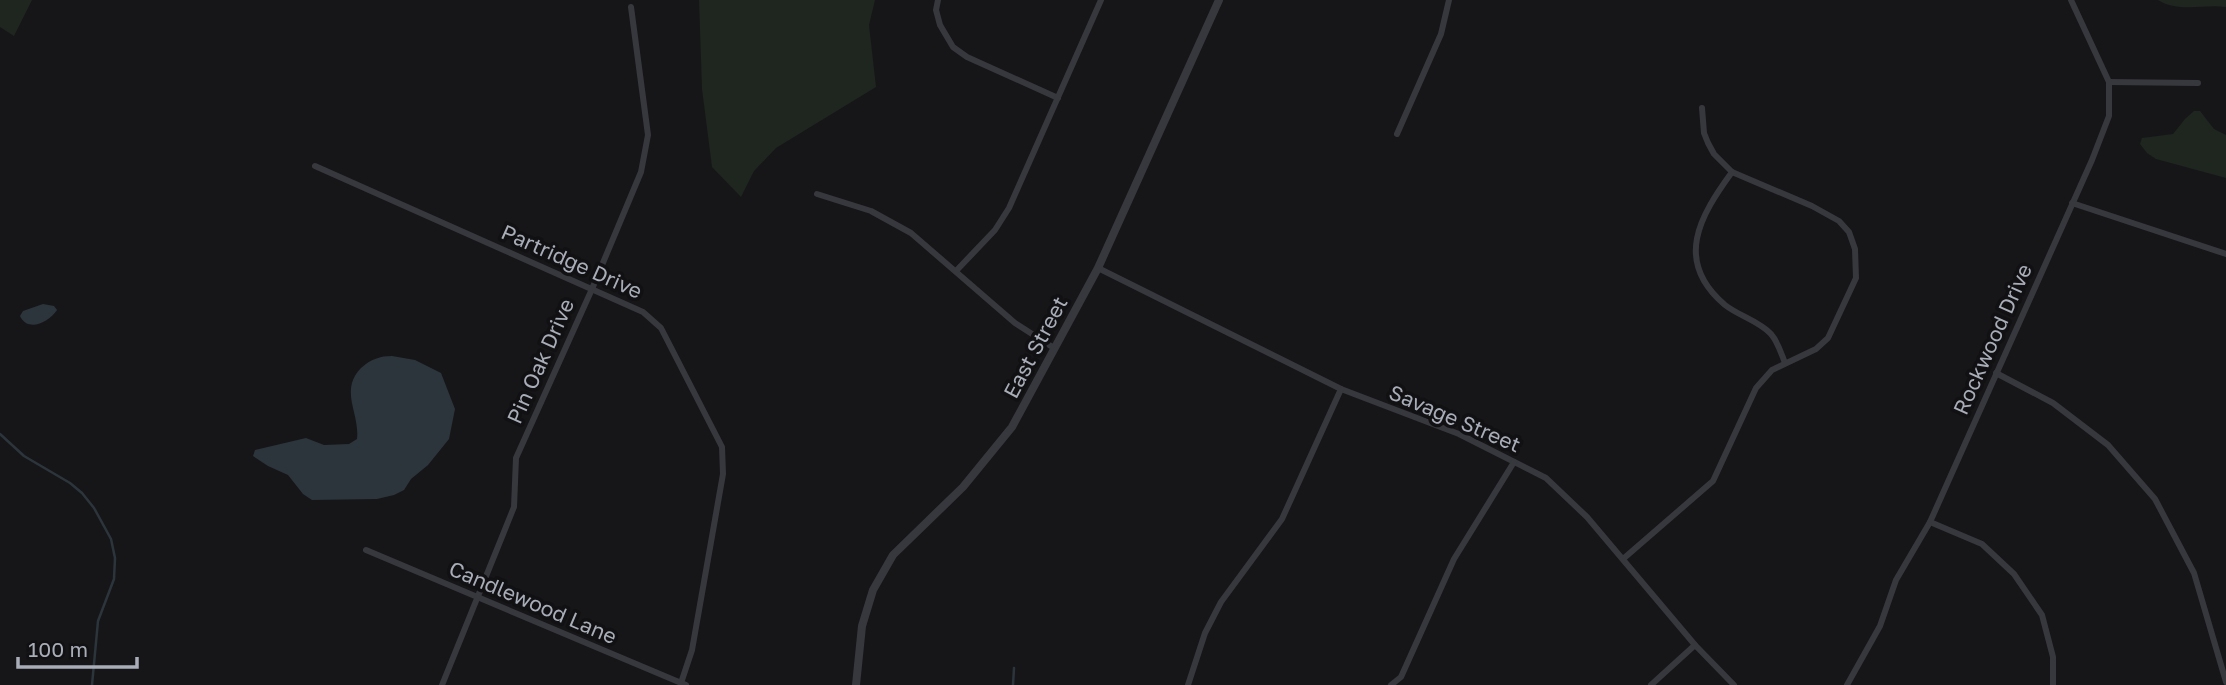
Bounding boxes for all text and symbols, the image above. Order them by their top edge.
street label: Partridge Drive [497,218,647,304]
street label: Rockwood Drive [1947,260,2037,418]
street label: East Street [997,292,1073,402]
street label: Pin Oak Drive [501,294,579,428]
street label: Savage Street [1385,379,1525,457]
street label: Candlewood Lane [445,555,621,649]
scale bar [18,626,136,670]
text: 100 m [28,636,88,662]

